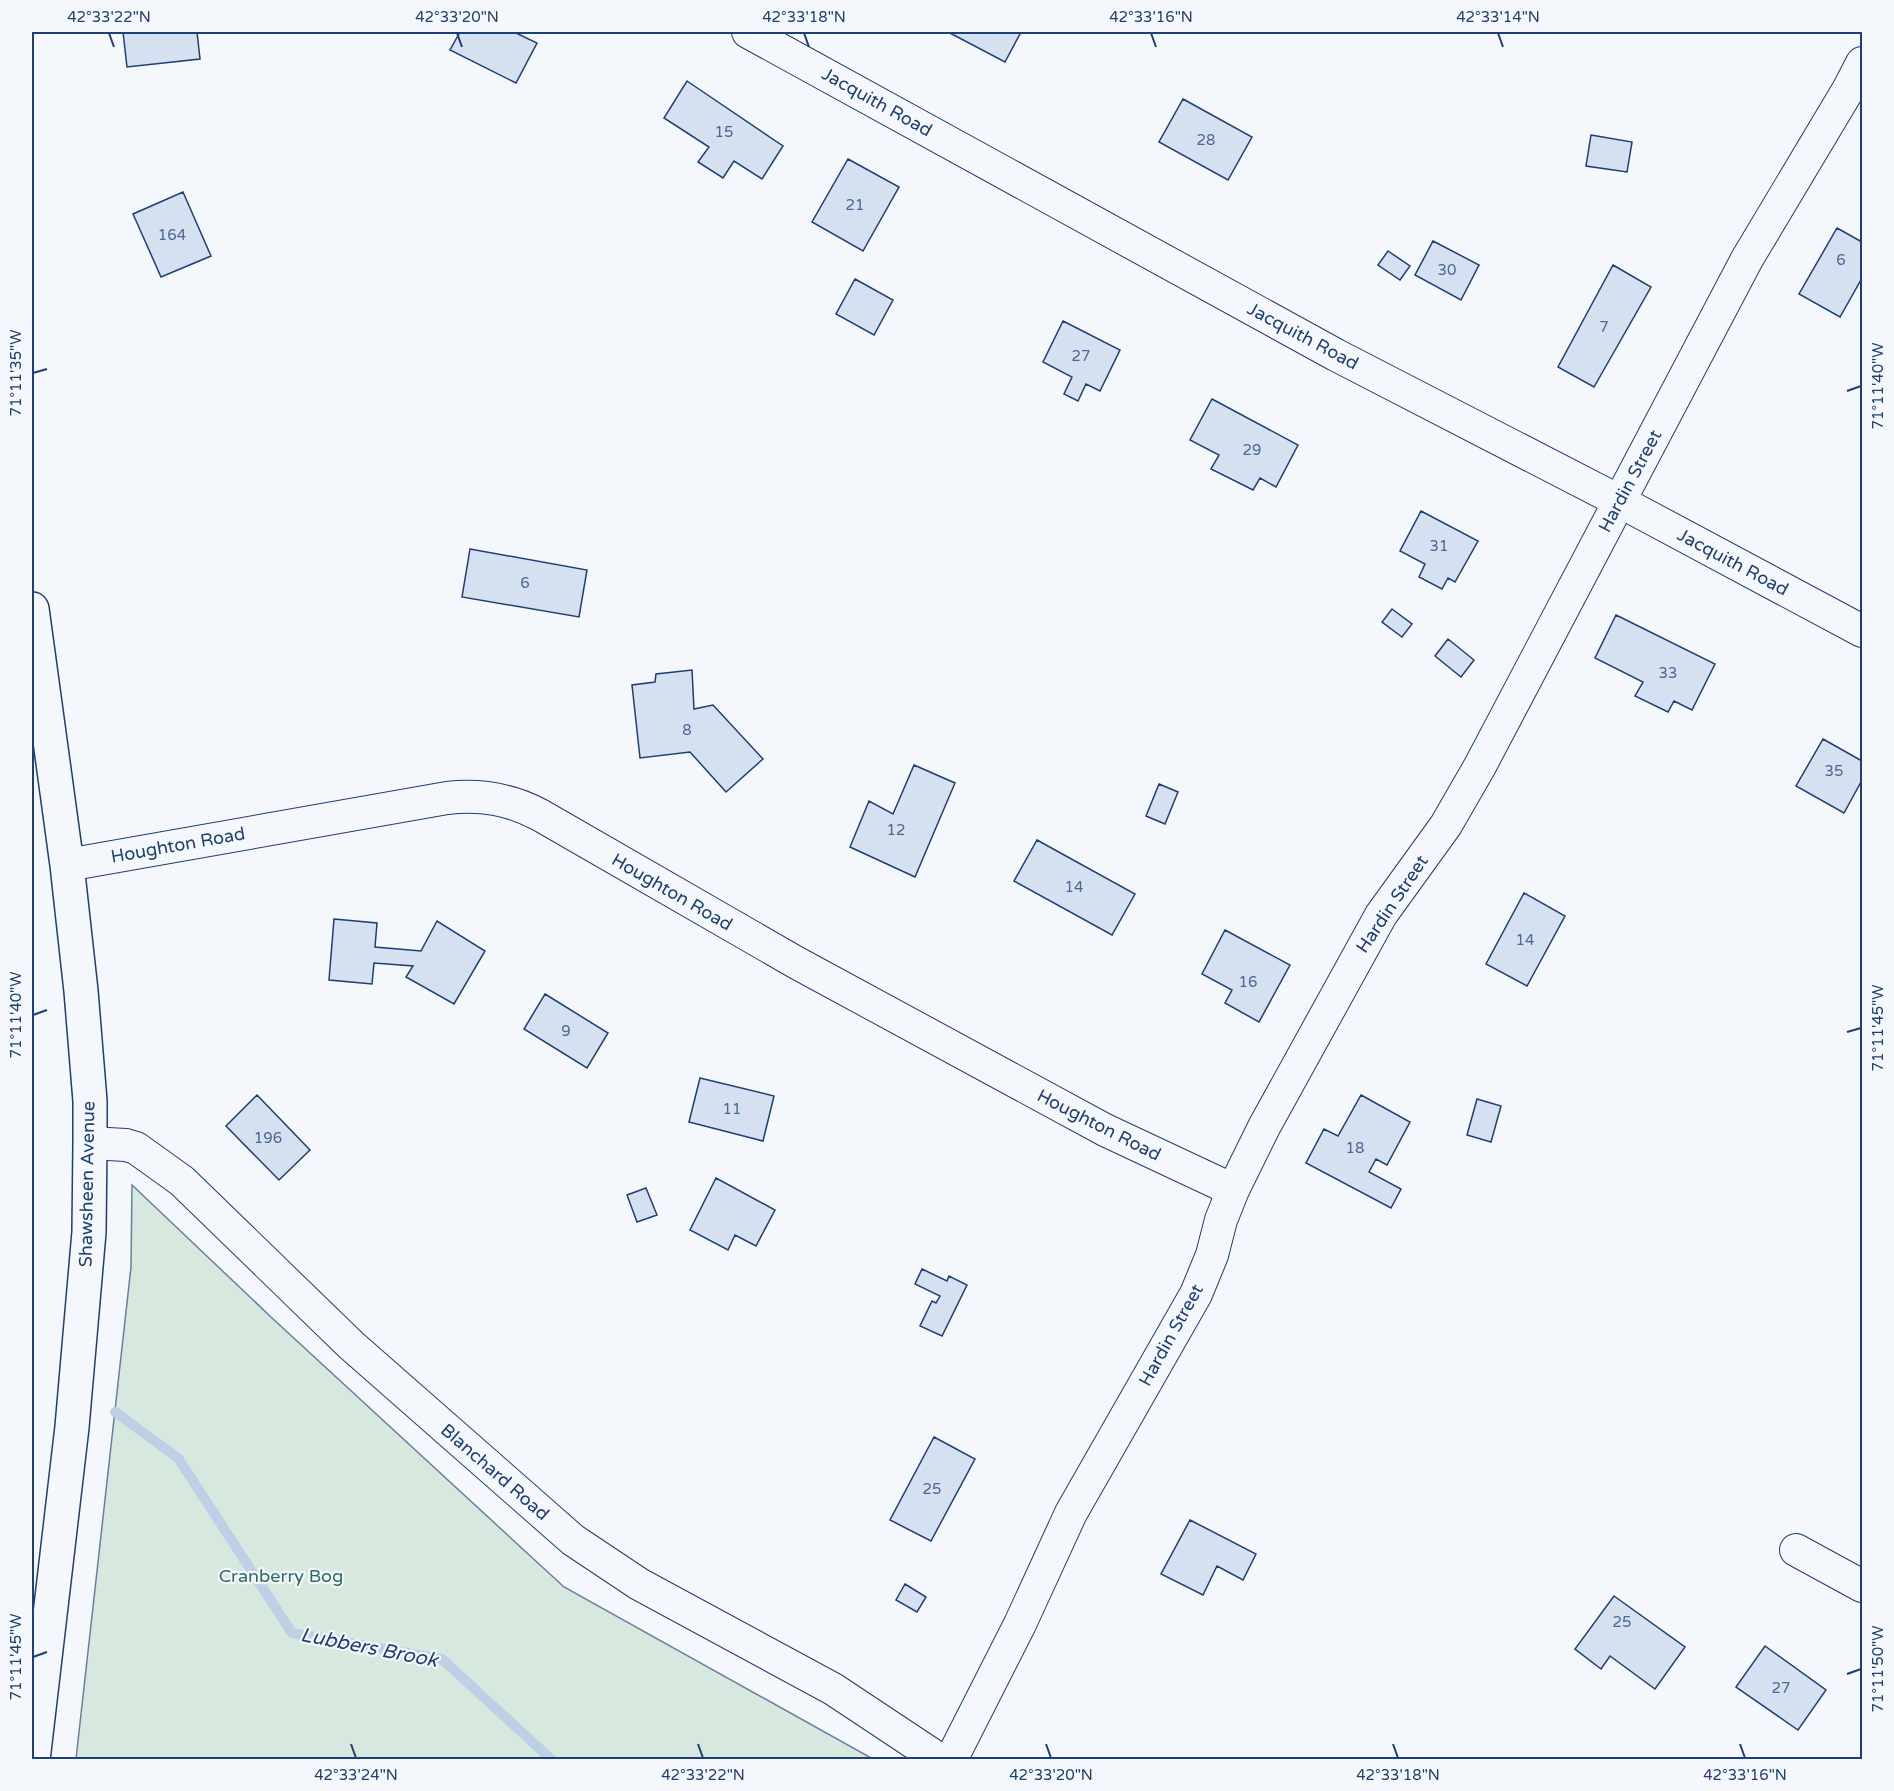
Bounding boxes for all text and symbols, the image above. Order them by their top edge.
text: 42°33'22"N [67,8,151,26]
text: 42°33'20"N [415,8,499,26]
text: 42°33'18"N [762,8,846,26]
text: 42°33'16"N [1109,8,1193,26]
text: 42°33'14"N [1456,8,1540,26]
street label: Jacquith Road [818,63,936,141]
house number: 15 [715,123,733,141]
house number: 28 [1197,131,1215,149]
house number: 21 [846,196,864,214]
house number: 164 [158,226,186,244]
house number: 6 [1836,251,1846,269]
house number: 30 [1438,261,1456,279]
street label: Jacquith Road [1244,298,1362,374]
house number: 7 [1599,318,1609,336]
text: 71°11'35"W [7,330,25,416]
text: 71°11'40"W [1869,343,1887,429]
house number: 27 [1072,347,1090,365]
street label: Hardin Street [1594,426,1666,536]
house number: 29 [1243,441,1261,459]
street label: Jacquith Road [1674,524,1792,600]
house number: 31 [1430,537,1448,555]
house number: 6 [520,574,530,592]
house number: 33 [1659,664,1677,682]
house number: 8 [682,721,692,739]
house number: 35 [1825,762,1843,780]
house number: 12 [887,821,905,839]
street label: Houghton Road [109,822,247,868]
street label: Houghton Road [608,848,736,936]
street label: Hardin Street [1351,851,1433,957]
house number: 14 [1065,878,1083,896]
house number: 14 [1516,931,1534,949]
text: 71°11'40"W [7,972,25,1058]
house number: 16 [1239,973,1257,991]
text: 71°11'45"W [1869,985,1887,1071]
house number: 9 [561,1022,571,1040]
street label: Houghton Road [1033,1084,1165,1166]
house number: 11 [723,1100,741,1118]
street label: Shawsheen Avenue [75,1101,99,1267]
house number: 196 [254,1129,282,1147]
house number: 18 [1346,1139,1364,1157]
street label: Hardin Street [1134,1280,1208,1390]
street label: Blanchard Road [436,1419,554,1525]
house number: 25 [923,1480,941,1498]
park label: Cranberry Bog [219,1565,343,1587]
house number: 25 [1613,1613,1631,1631]
text: 71°11'45"W [7,1614,25,1700]
water label: Lubbers Brook [298,1623,442,1673]
text: 71°11'50"W [1869,1626,1887,1712]
house number: 27 [1772,1679,1790,1697]
text: 42°33'24"N [314,1766,398,1784]
text: 42°33'22"N [661,1766,745,1784]
text: 42°33'20"N [1009,1766,1093,1784]
text: 42°33'18"N [1356,1766,1440,1784]
text: 42°33'16"N [1703,1766,1787,1784]

